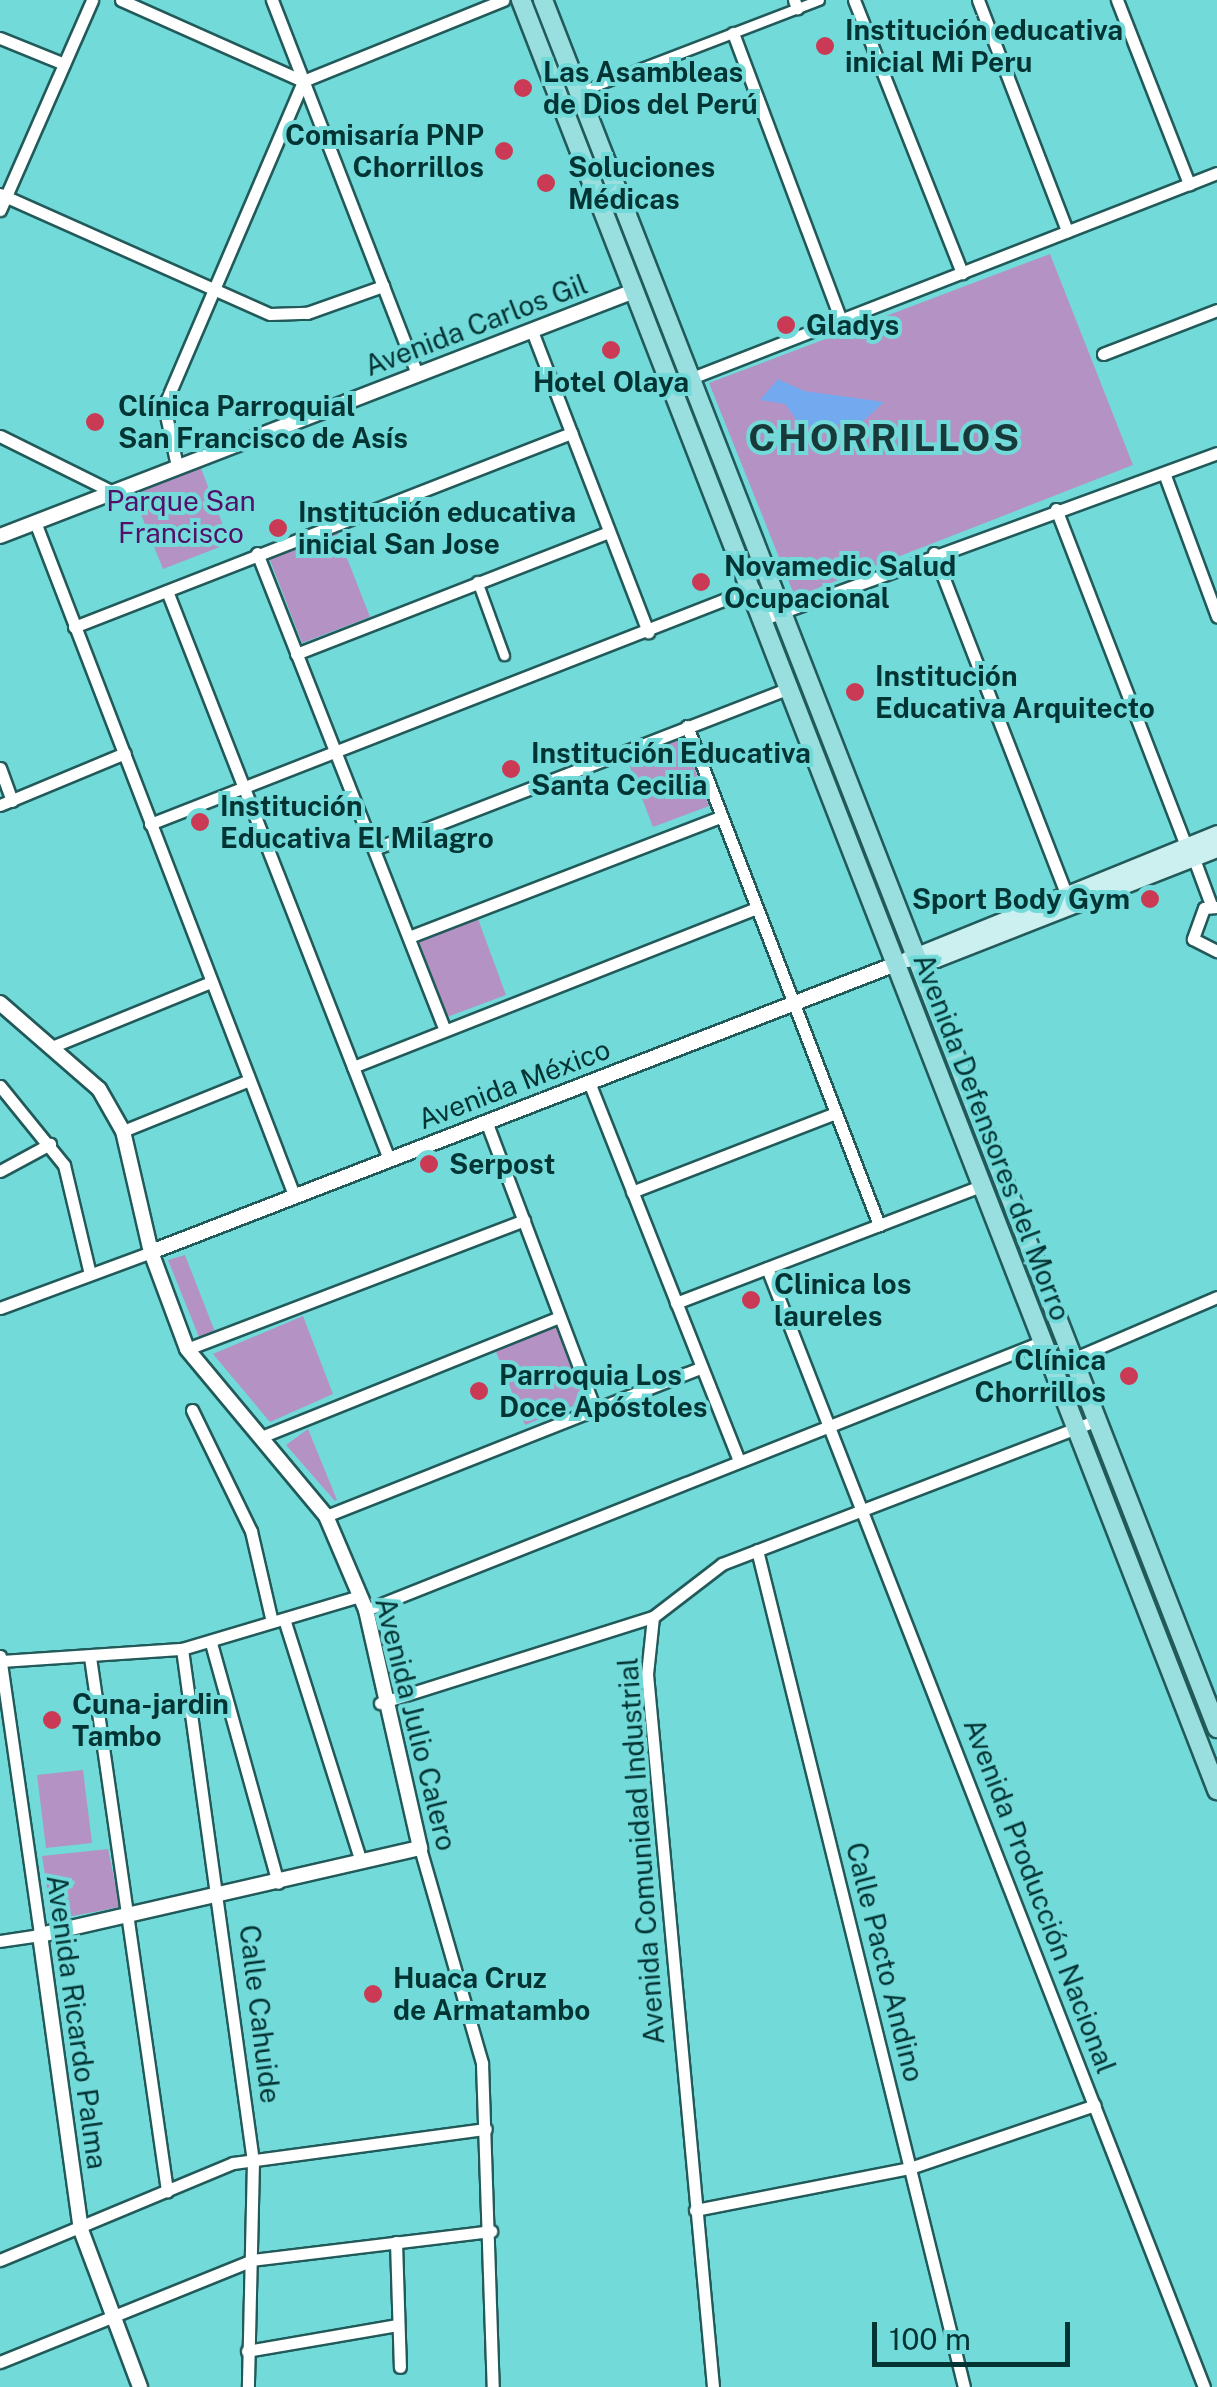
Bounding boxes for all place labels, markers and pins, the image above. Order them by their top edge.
place label: Institución educativa inicial Mi Peru [845,13,1123,79]
marker: Institución educativa inicial Mi Peru [814,35,836,57]
place label: Las Asambleas de Dios del Perú [543,55,758,121]
marker: Las Asambleas de Dios del Perú [512,77,534,99]
place label: Comisaría PNP Chorrillos [285,118,484,184]
marker: Comisaría PNP Chorrillos [493,140,515,162]
place label: Soluciones Médicas [568,150,715,216]
marker: Soluciones Médicas [533,170,559,196]
place label: Gladys [806,308,899,342]
marker: Gladys [775,314,797,336]
marker: Hotel Olaya [600,339,622,361]
place label: Hotel Olaya [533,365,689,399]
place label: Clínica Parroquial San Francisco de Asís [118,389,408,455]
marker: Clínica Parroquial San Francisco de Asís [82,409,108,435]
place label: Institución educativa inicial San Jose [298,495,576,561]
marker: Institución educativa inicial San Jose [267,517,289,539]
place label: Novamedic Salud Ocupacional [724,549,956,615]
marker: Novamedic Salud Ocupacional [688,569,714,595]
place label: Institución Educativa Arquitecto [875,659,1155,725]
marker: Institución Educativa Arquitecto [844,681,866,703]
place label: Institución Educativa Santa Cecilia [531,736,811,802]
marker: Institución Educativa Santa Cecilia [500,758,522,780]
place label: Institución Educativa El Milagro [220,789,494,855]
marker: Institución Educativa El Milagro [189,811,211,833]
place label: Sport Body Gym [911,882,1130,916]
marker: Sport Body Gym [1139,888,1161,910]
place label: Serpost [449,1147,555,1181]
marker: Serpost [418,1153,440,1175]
place label: Clinica los laureles [774,1267,911,1333]
marker: Clinica los laureles [738,1287,764,1313]
place label: Clínica Chorrillos [975,1343,1106,1409]
place label: Parroquia Los Doce Apóstoles [499,1358,708,1424]
marker: Clínica Chorrillos [1116,1363,1142,1389]
marker: Parroquia Los Doce Apóstoles [468,1380,490,1402]
place label: Cuna-jardin Tambo [72,1687,229,1753]
marker: Cuna-jardin Tambo [41,1709,63,1731]
place label: Huaca Cruz de Armatambo [393,1961,590,2027]
marker: Huaca Cruz de Armatambo [362,1983,384,2005]

